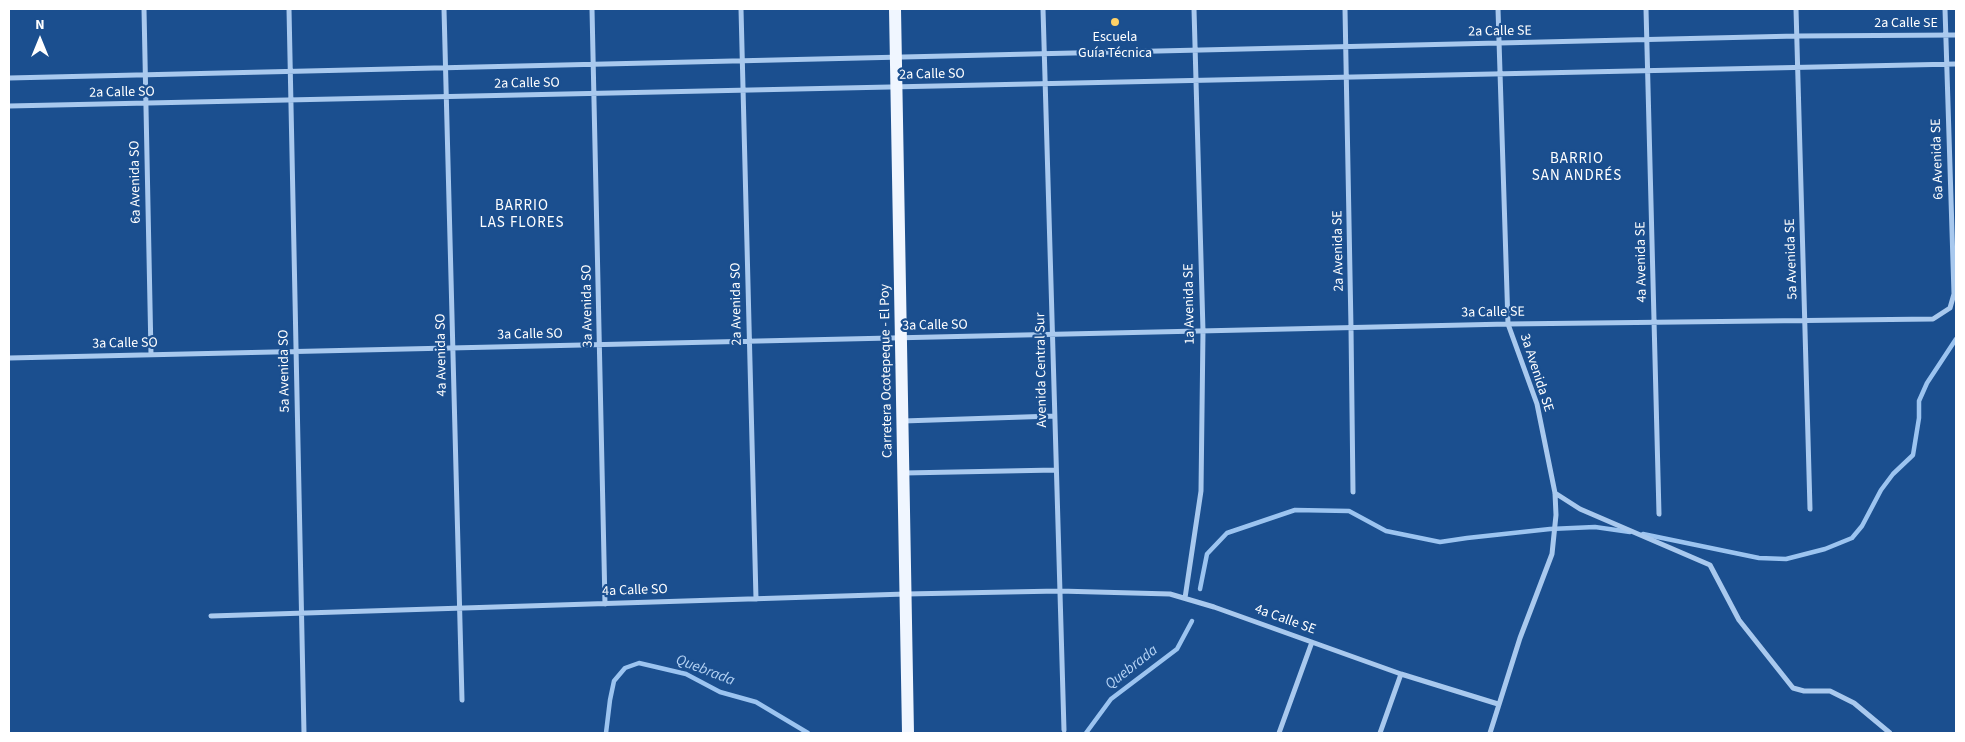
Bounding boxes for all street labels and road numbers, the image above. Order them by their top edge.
street label: 2a Calle SE [1874,16,1938,32]
street label: 2a Calle SE [1468,23,1532,41]
street label: 2a Calle SO [899,66,965,84]
street label: 2a Calle SO [494,75,560,93]
street label: 2a Calle SO [89,84,155,102]
street label: 6a Avenida SE [1928,118,1948,200]
street label: 6a Avenida SO [127,140,145,224]
street label: 2a Avenida SE [1330,210,1348,292]
street label: 5a Avenida SE [1782,218,1802,300]
street label: 4a Avenida SE [1633,221,1651,303]
street label: 2a Avenida SO [728,262,746,346]
street label: 1a Avenida SE [1181,263,1199,345]
street label: 3a Avenida SO [579,264,597,348]
street label: Carretera Ocotepeque - El Poy [877,284,897,458]
street label: 3a Calle SE [1461,304,1525,322]
street label: Avenida Central Sur [1033,312,1051,428]
street label: 4a Avenida SO [433,313,451,397]
street label: 3a Calle SO [902,317,968,335]
street label: 3a Calle SO [497,326,563,344]
street label: 5a Avenida SO [276,329,294,413]
street label: 3a Avenida SE [1515,332,1557,414]
street label: 3a Calle SO [92,335,158,353]
street label: 4a Calle SO [602,581,668,601]
street label: 4a Calle SE [1252,601,1318,639]

